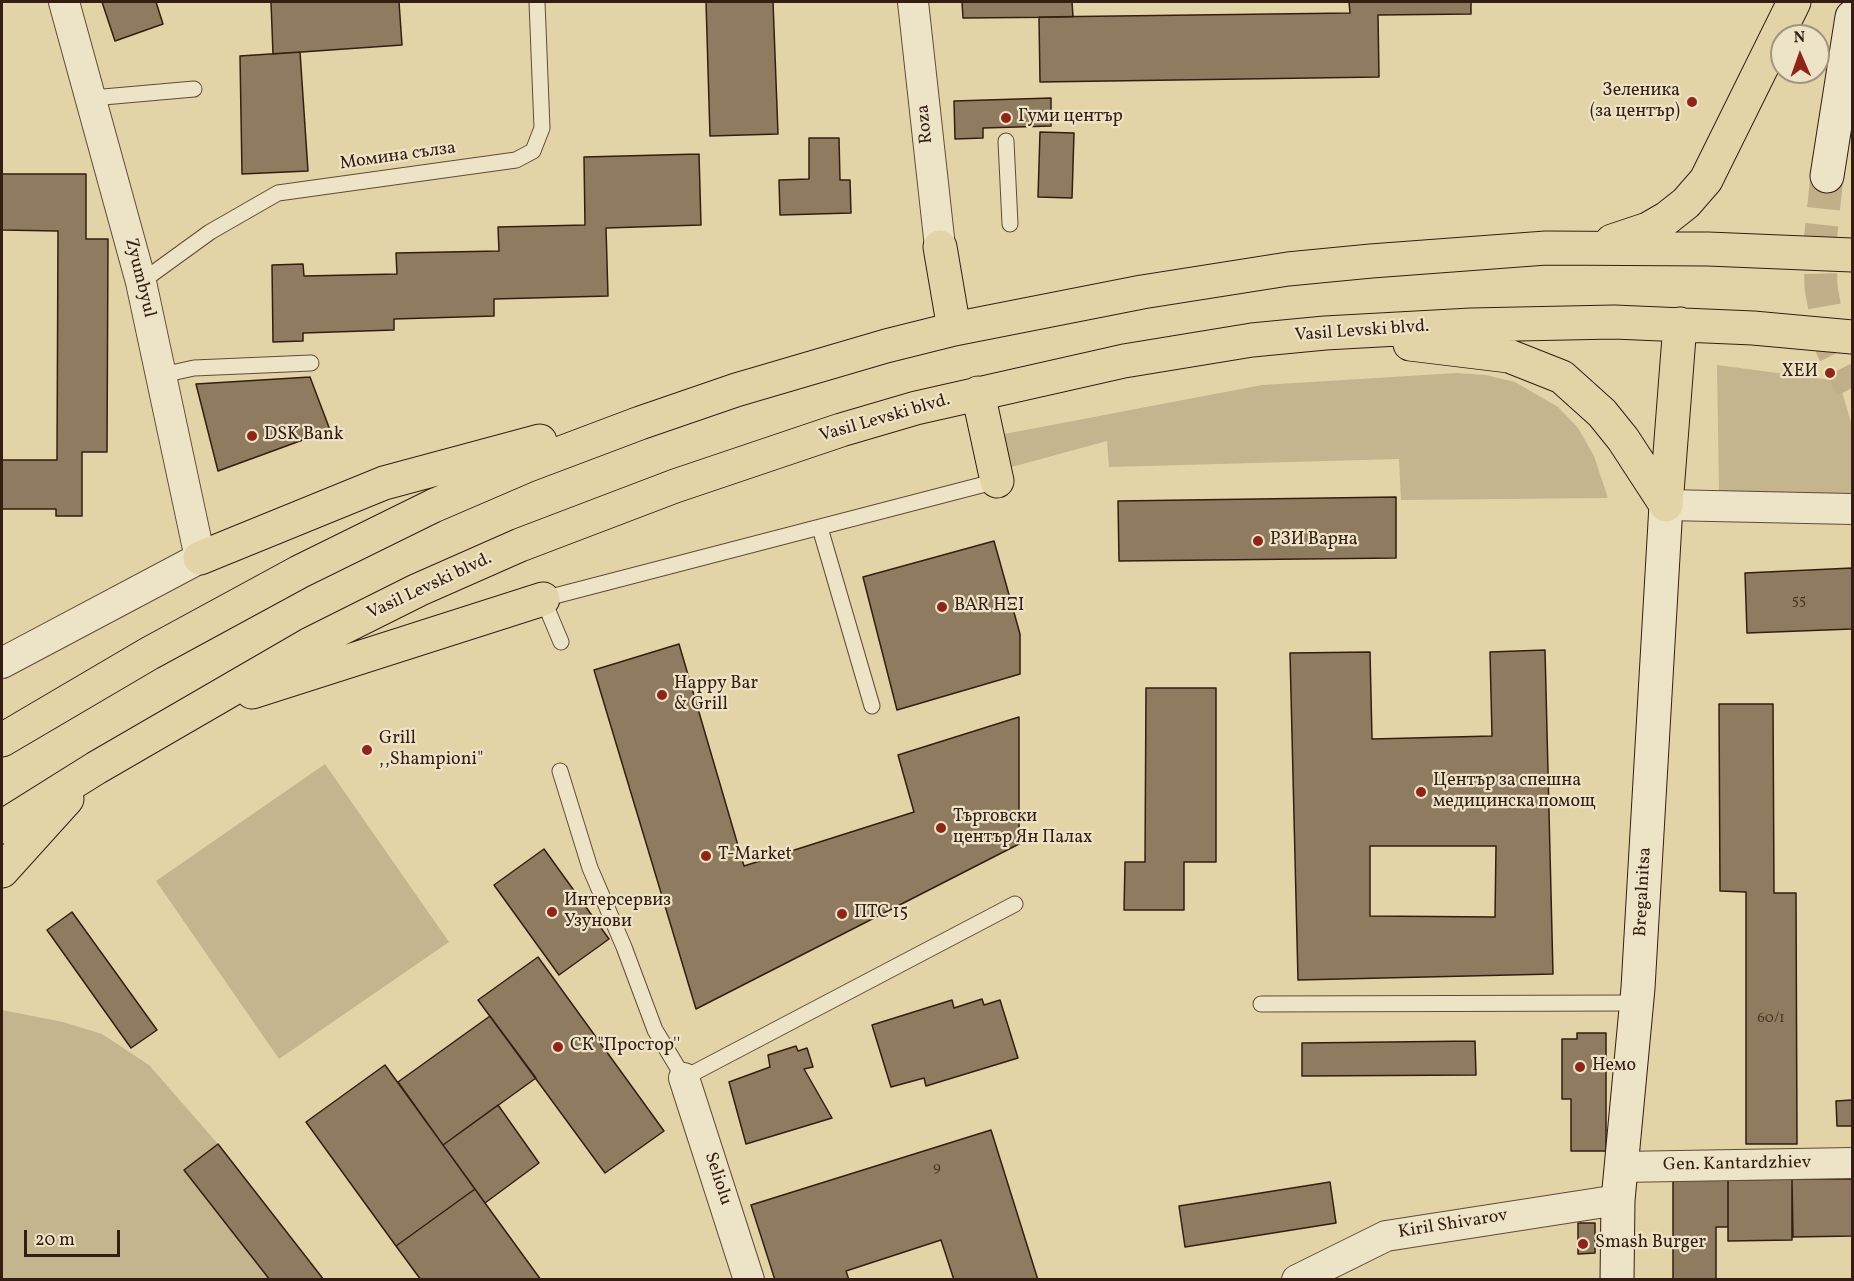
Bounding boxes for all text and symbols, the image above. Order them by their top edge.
north arrow [1770,24,1830,84]
text: N [1793,27,1806,49]
place label: Зеленика (за център) [1590,81,1680,124]
marker: Зеленика (за център) [1685,95,1699,109]
street label: Roza [913,103,939,145]
place label: Гуми център [1018,107,1123,129]
marker: Гуми център [999,111,1013,125]
street label: Момина сълза [339,138,457,176]
street label: Zyumbyul [119,236,159,320]
street label: Vasil Levski blvd. [1294,317,1430,347]
place label: ХЕИ [1782,362,1818,384]
marker: ХЕИ [1823,366,1837,380]
street label: Vasil Levski blvd. [817,390,953,448]
place label: DSK Bank [264,425,344,447]
marker: DSK Bank [245,429,259,443]
place label: РЗИ Варна [1270,530,1358,552]
marker: РЗИ Варна [1251,534,1265,548]
street label: Vasil Levski blvd. [364,549,496,625]
house number: 55 [1792,592,1806,610]
place label: BAR HΞI [954,596,1024,618]
marker: BAR HΞI [935,600,949,614]
place label: Happy Bar & Grill [674,674,758,716]
marker: Happy Bar & Grill [655,688,669,702]
place label: Grill ,,Shampioni" [379,729,484,771]
marker: Grill ,,Shampioni" [360,743,374,757]
place label: Център за спешна медицинска помощ [1433,771,1596,814]
marker: Център за спешна медицинска помощ [1414,785,1428,799]
place label: Търговски център Ян Палах [953,807,1092,850]
marker: Търговски център Ян Палах [934,821,948,835]
place label: T-Market [718,845,792,867]
street label: Bregalnitsa [1631,847,1657,937]
marker: T-Market [699,849,713,863]
place label: Интерсервиз Узунови [564,891,671,934]
place label: ПТС 15 [854,903,908,925]
marker: Интерсервиз Узунови [545,905,559,919]
marker: ПТС 15 [835,907,849,921]
house number: 60/1 [1757,1010,1785,1028]
place label: СК "Простор'' [570,1036,680,1058]
marker: СК "Простор'' [551,1040,565,1054]
place label: Немо [1592,1056,1636,1078]
marker: Немо [1573,1060,1587,1074]
street label: Seliolu [698,1150,736,1208]
street label: Gen. Kantardzhiev [1663,1153,1811,1177]
house number: 9 [933,1159,941,1177]
street label: Kiril Shivarov [1397,1206,1509,1244]
scale bar [27,1218,123,1256]
text: 20 m [35,1228,75,1253]
place label: Smash Burger [1595,1233,1706,1255]
marker: Smash Burger [1576,1237,1590,1251]

